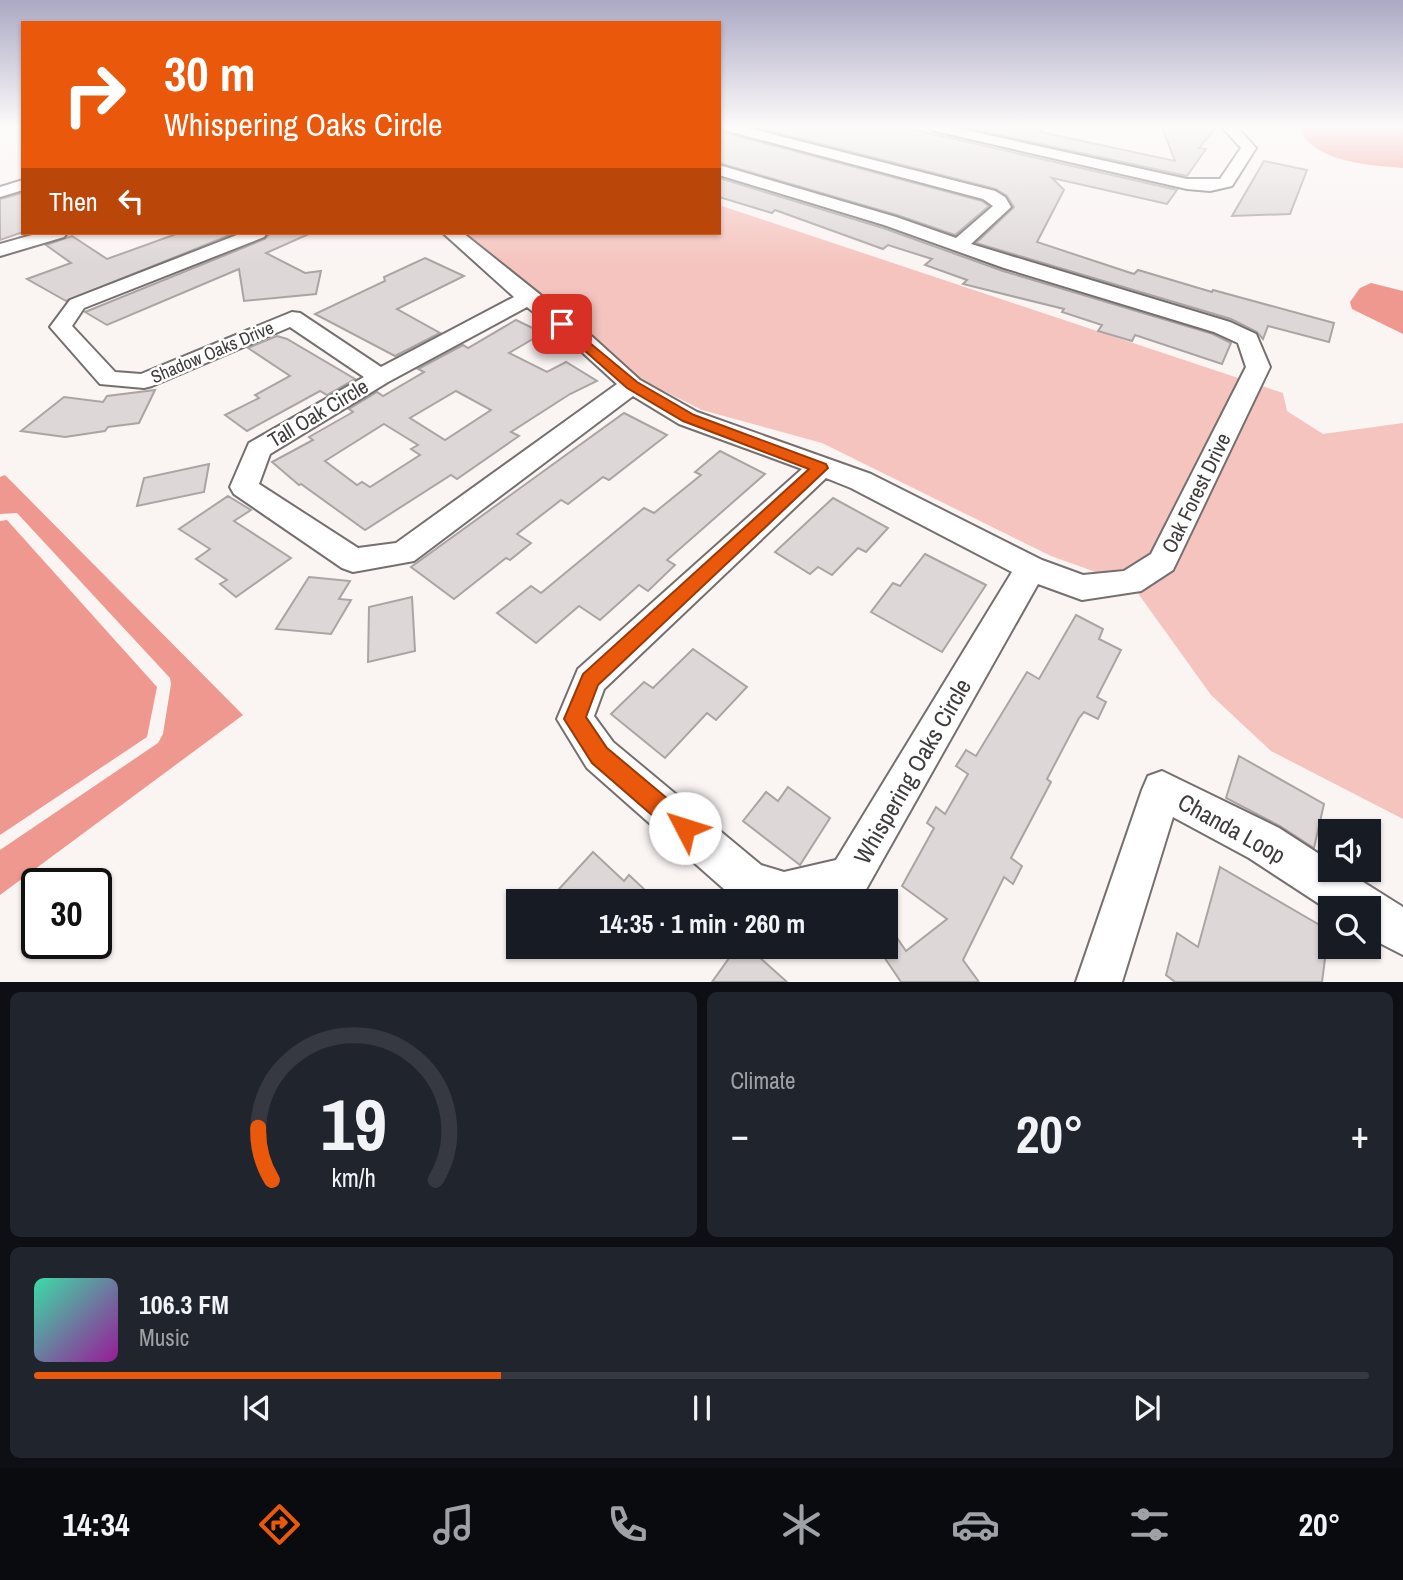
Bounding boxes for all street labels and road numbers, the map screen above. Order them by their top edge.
street label: Shadow Oaks Drive [147,315,277,389]
street label: Tall Oak Circle [262,372,374,454]
street label: Oak Forest Drive [1154,428,1238,558]
street label: Whispering Oaks Circle [846,673,978,869]
street label: Chanda Loop [1173,785,1291,871]

